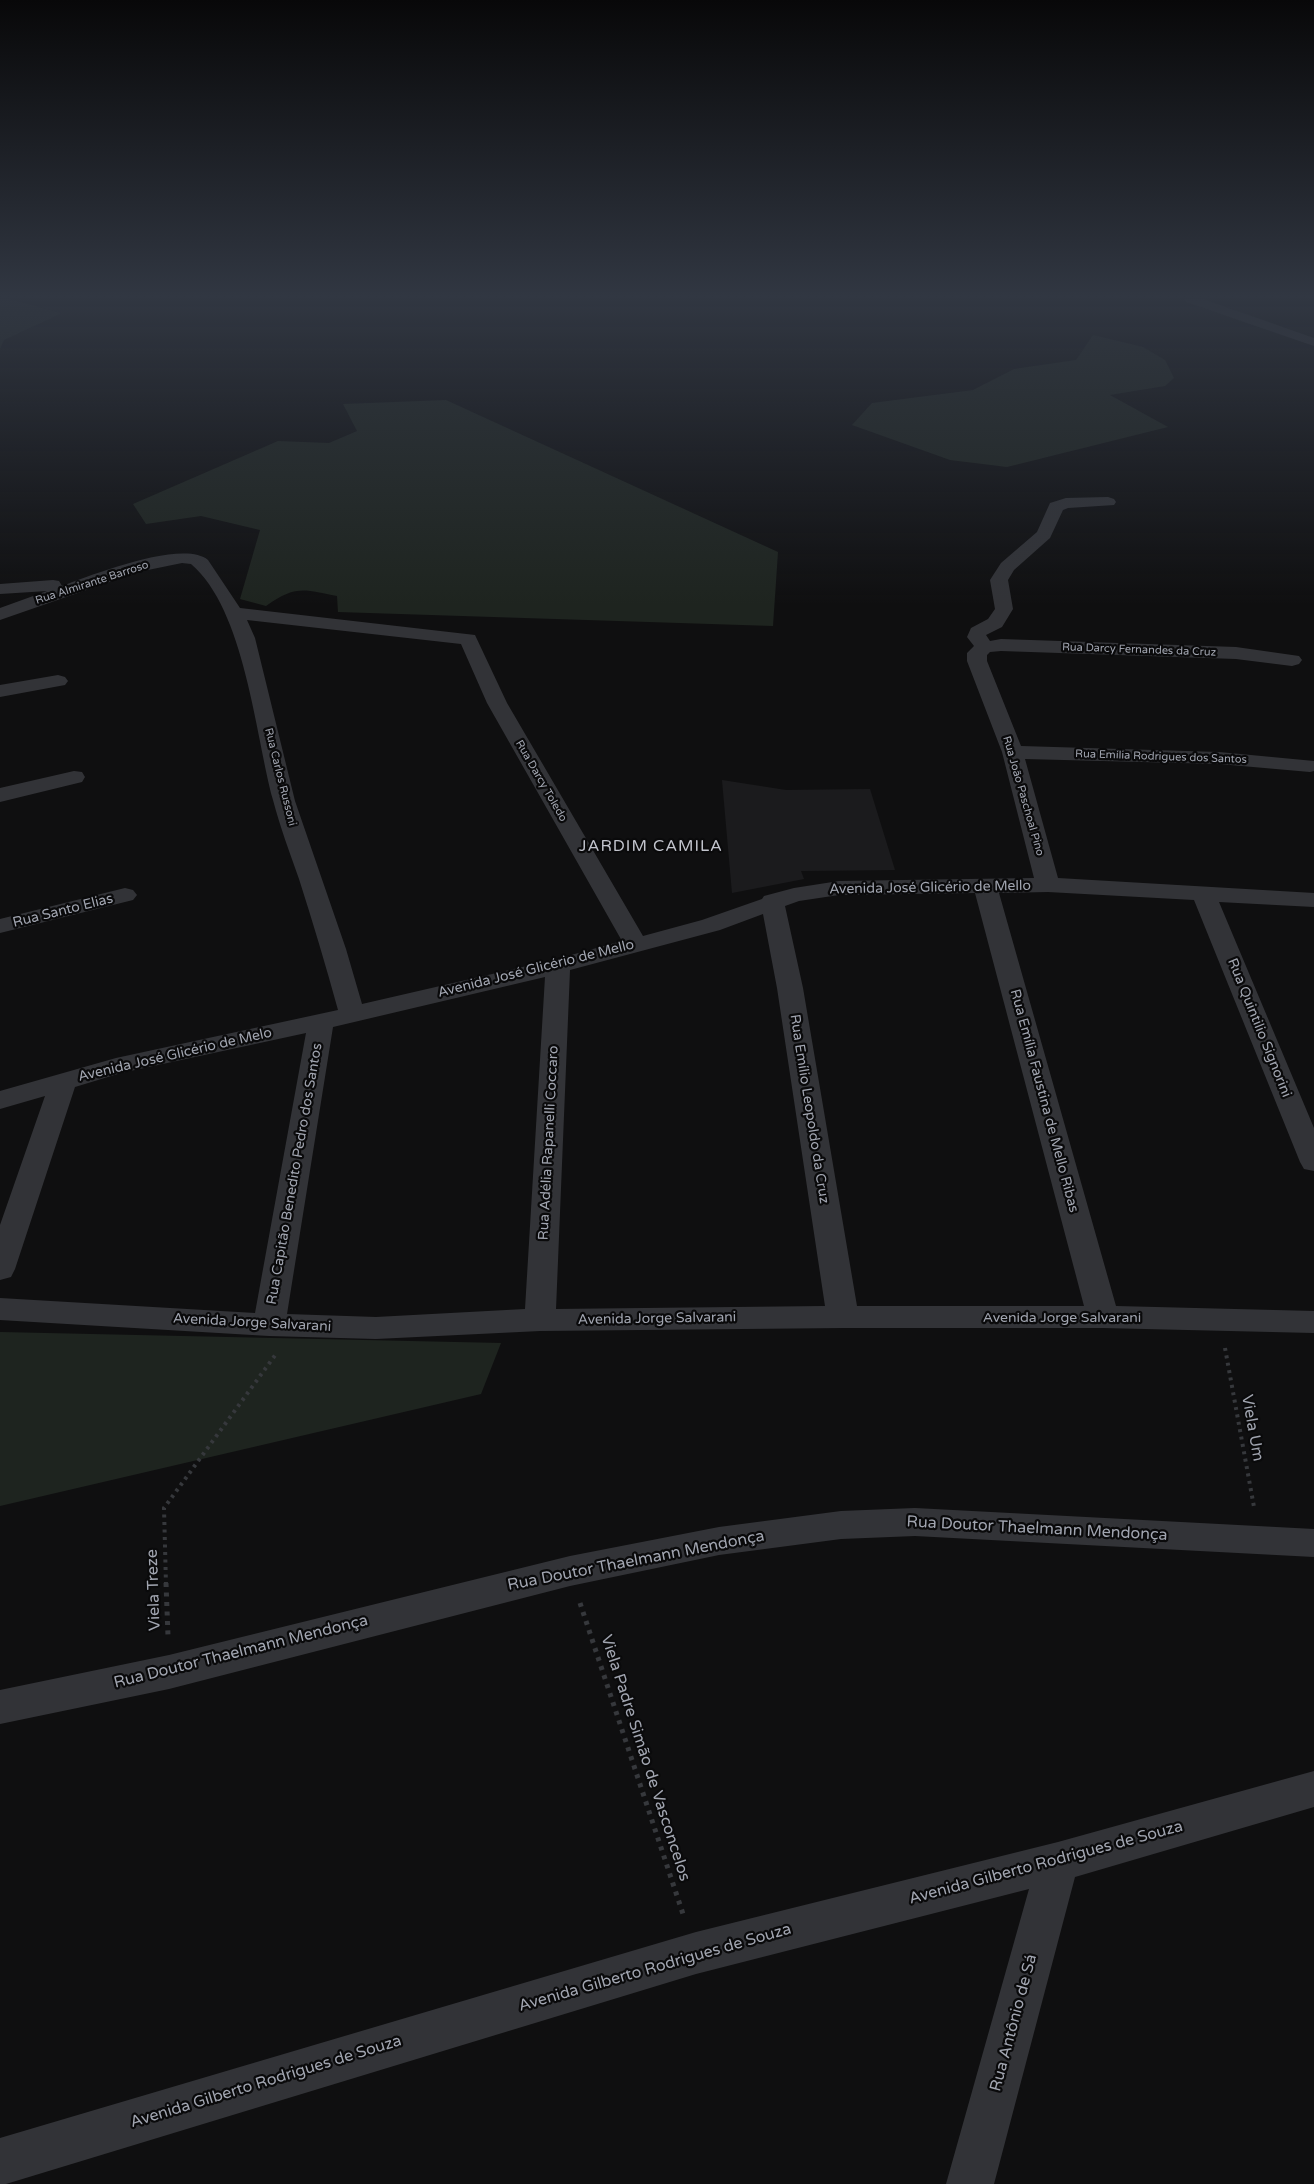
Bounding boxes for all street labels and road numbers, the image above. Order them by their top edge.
street label: Rua Almirante Barroso [34,558,150,608]
street label: Rua Darcy Fernandes da Cruz [1062,641,1216,659]
street label: Rua Carlos Russoni [261,727,299,827]
street label: Rua João Paschoal Pino [1000,735,1046,857]
street label: Rua Darcy Toledo [512,738,570,824]
street label: Rua Emília Rodrigues dos Santos [1075,747,1247,767]
street label: Avenida José Glicério de Mello [829,878,1031,898]
street label: Rua Santo Elias [11,890,115,932]
street label: Avenida José Glicério de Mello [436,936,636,1002]
street label: Rua Quintilio Signorini [1223,956,1295,1100]
street label: Rua Emília Faustina de Mello Ribas [1006,987,1082,1215]
street label: Rua Emílio Leopoldo da Cruz [786,1013,832,1205]
street label: Avenida José Glicério de Melo [76,1024,274,1086]
street label: Rua Capitão Benedito Pedro dos Santos [264,1042,326,1306]
street label: Rua Adélia Rapanelli Coccaro [536,1045,562,1241]
street label: Avenida Jorge Salvarani [578,1309,736,1329]
street label: Avenida Jorge Salvarani [172,1310,332,1336]
street label: Avenida Jorge Salvarani [983,1310,1141,1326]
street label: Viela Um [1237,1393,1267,1463]
street label: Rua Doutor Thaelmann Mendonça [906,1513,1168,1545]
street label: Rua Doutor Thaelmann Mendonça [506,1527,766,1595]
street label: Viela Treze [143,1549,165,1631]
street label: Rua Doutor Thaelmann Mendonça [112,1611,370,1693]
street label: Viela Padre Simão de Vasconcelos [596,1632,694,1884]
street label: Avenida Gilberto Rodrigues de Souza [907,1817,1185,1909]
street label: Avenida Gilberto Rodrigues de Souza [516,1920,794,2016]
street label: Rua Antônio de Sá [986,1952,1042,2094]
street label: Avenida Gilberto Rodrigues de Souza [128,2031,404,2133]

